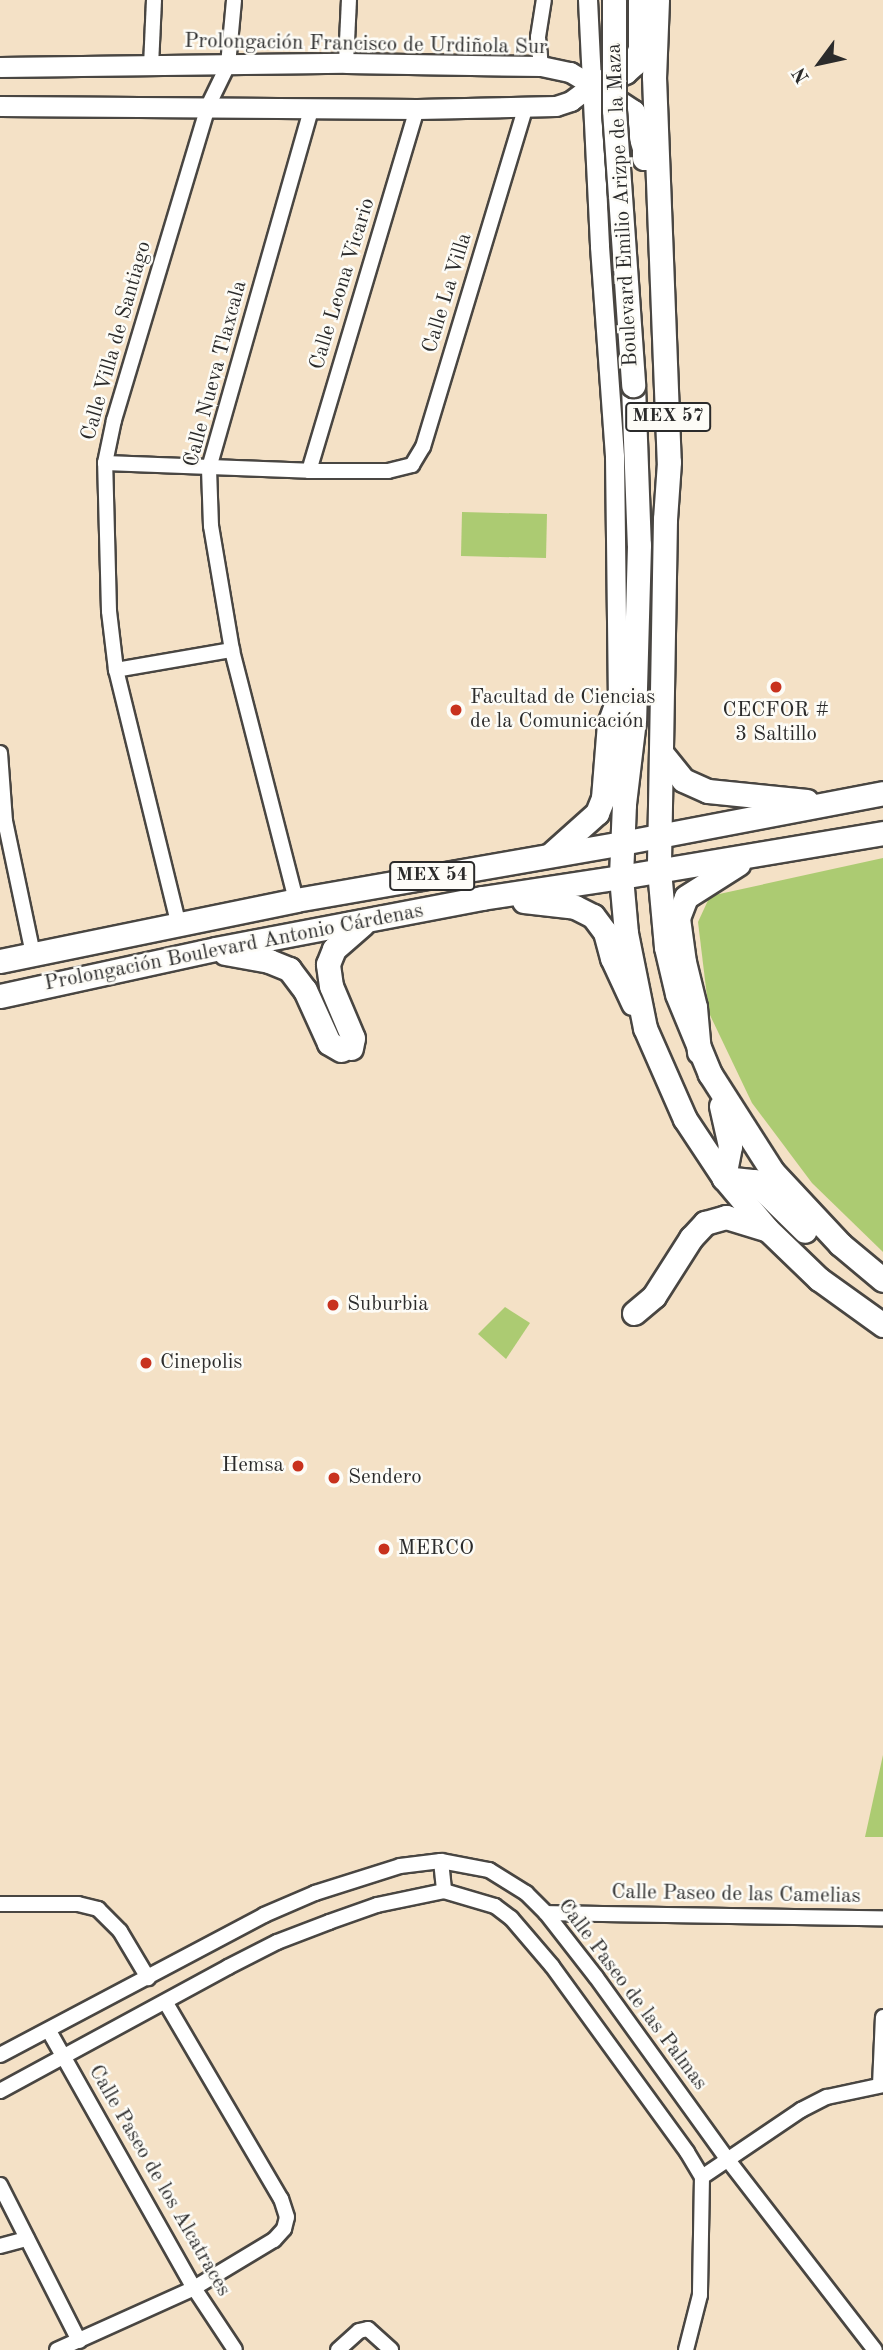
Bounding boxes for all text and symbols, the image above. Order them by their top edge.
north arrow [785,28,855,98]
street label: Prolongación Francisco de Urdiñola Sur [184,29,548,61]
street label: Boulevard Emilio Arizpe de la Maza [602,42,644,368]
text: N [790,63,814,86]
street label: Calle Leona Vicario [305,195,381,373]
street label: Calle La Villa [418,230,478,356]
street label: Calle Villa de Santiago [76,238,158,444]
street label: Calle Nueva Tlaxcala [179,278,253,470]
road number: MEX 57 [624,402,712,432]
marker: CECFOR # 3 Saltillo [768,679,784,695]
place label: Facultad de Ciencias de la Comunicación [470,685,655,735]
place label: CECFOR # 3 Saltillo [723,698,829,748]
marker: Facultad de Ciencias de la Comunicación [448,702,464,718]
road number: MEX 54 [388,860,476,891]
street label: Prolongación Boulevard Antonio Cárdenas [42,899,426,997]
place label: Suburbia [347,1292,429,1318]
marker: Suburbia [325,1297,341,1313]
place label: Cinepolis [160,1350,242,1376]
marker: Cinepolis [138,1355,154,1371]
place label: Hemsa [222,1453,284,1479]
marker: Hemsa [290,1458,306,1474]
place label: Sendero [348,1465,422,1491]
marker: Sendero [326,1470,342,1486]
place label: MERCO [398,1536,474,1562]
marker: MERCO [376,1541,392,1557]
street label: Calle Paseo de las Camelias [611,1880,861,1910]
street label: Calle Paseo de las Palmas [552,1894,712,2096]
street label: Calle Paseo de los Alcatraces [82,2061,236,2301]

